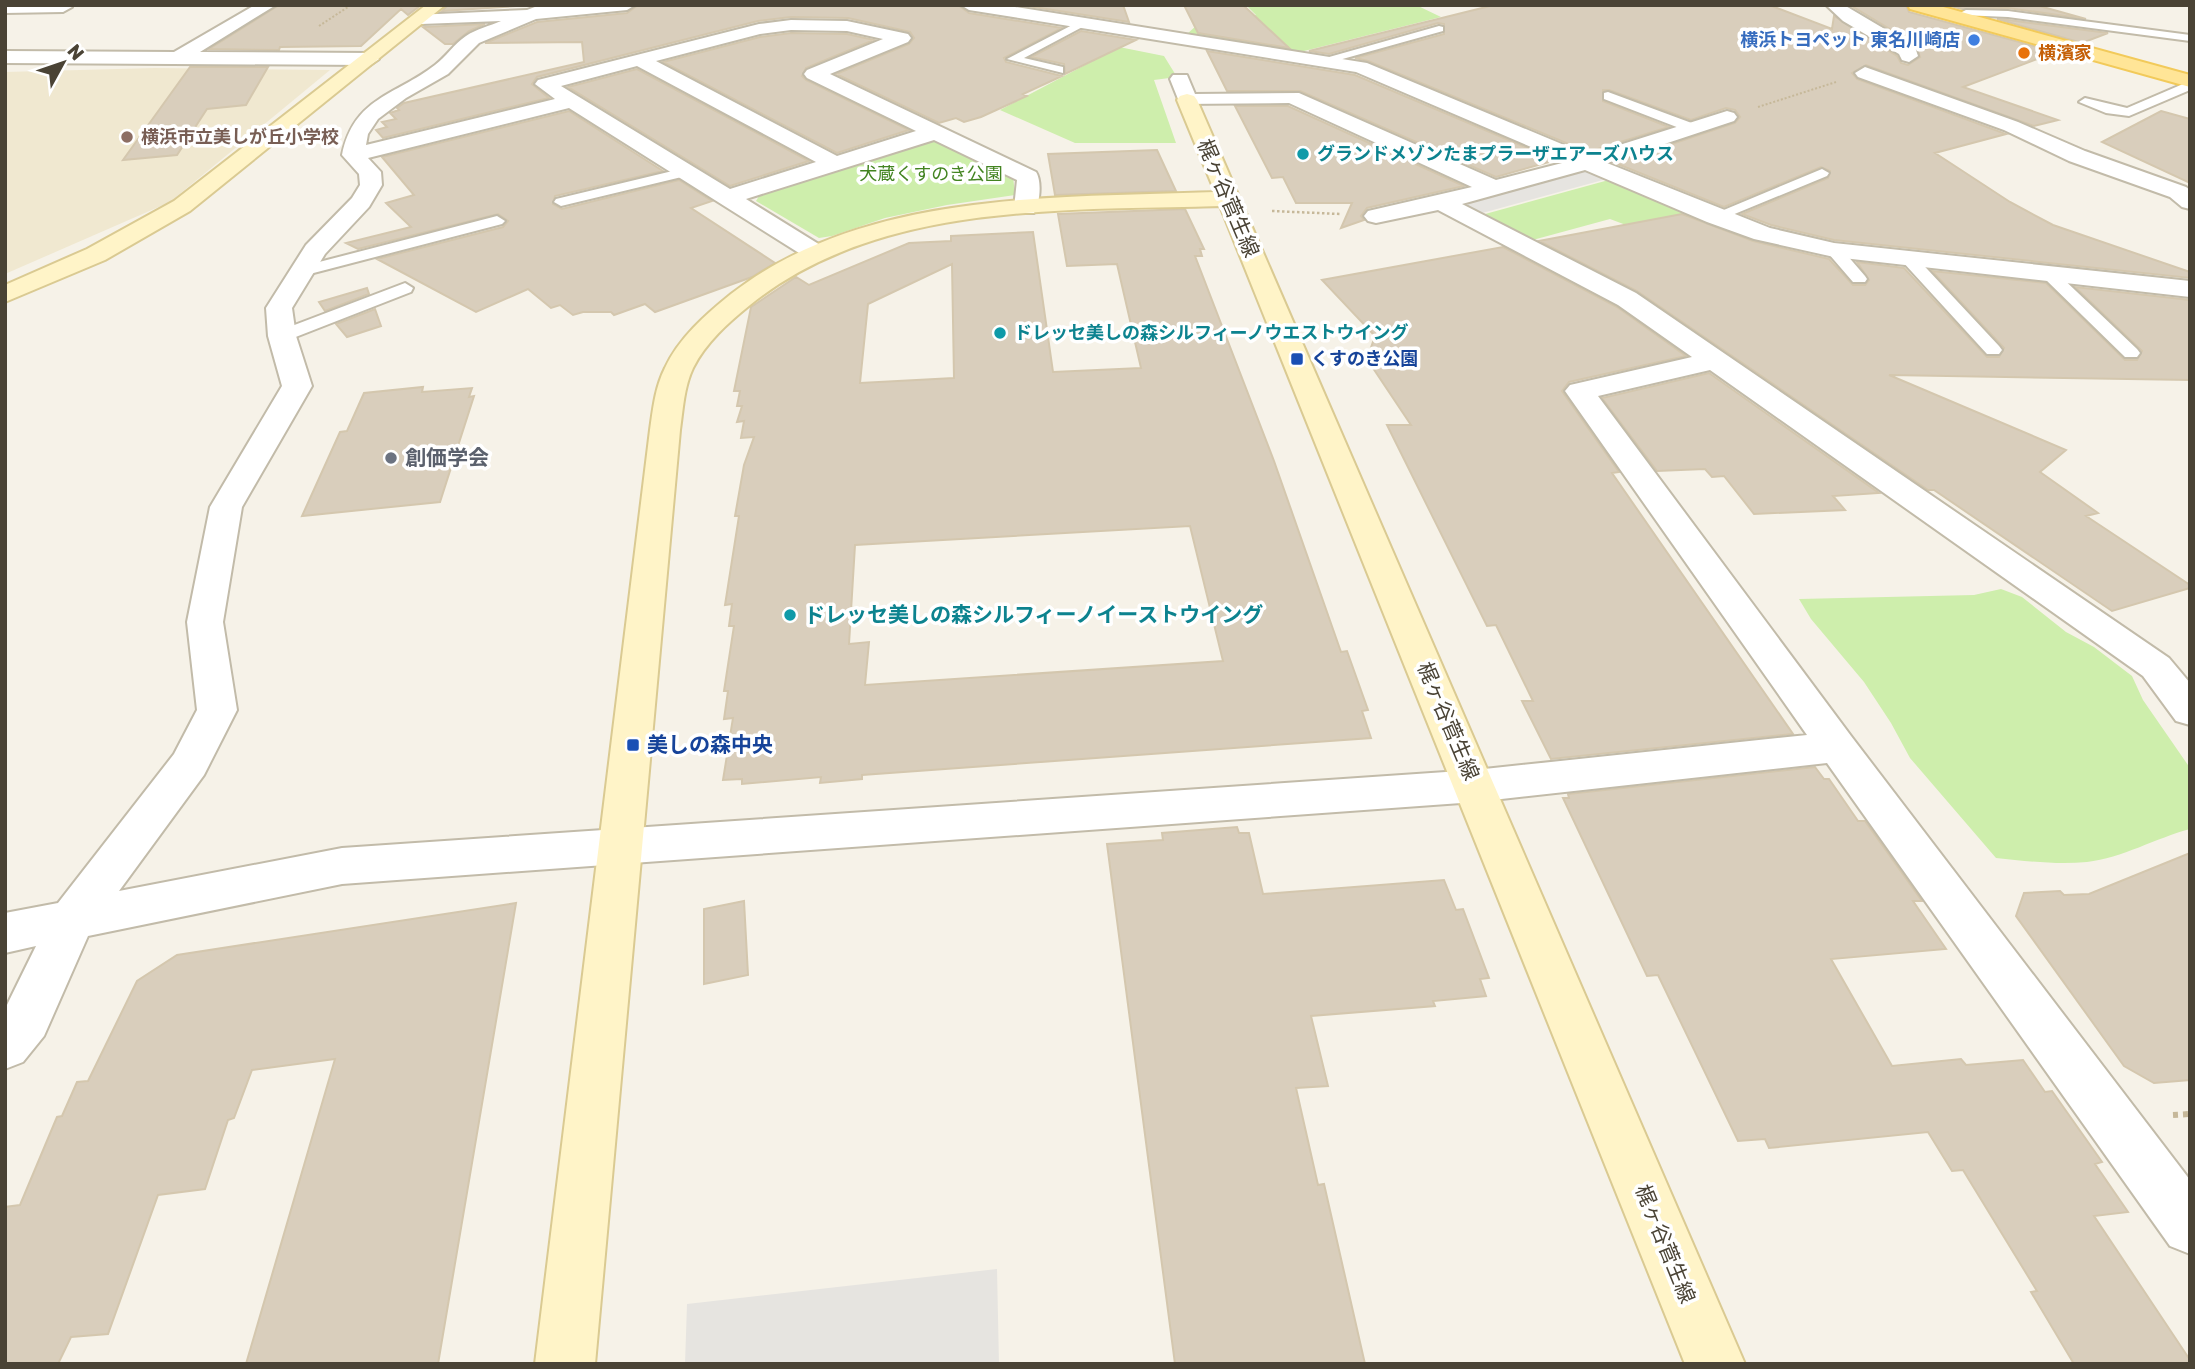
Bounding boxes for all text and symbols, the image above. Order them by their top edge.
north arrow [28,28,98,98]
place label: 横浜トヨペット 東名川崎店 [1740,29,1960,51]
marker: 横浜トヨペット 東名川崎店 [1966,32,1982,48]
text: N [62,40,89,65]
place label: 横濱家 [2038,42,2092,64]
marker: 横濱家 [2016,45,2032,61]
place label: 横浜市立美しが丘小学校 [141,126,339,148]
marker: 横浜市立美しが丘小学校 [119,129,135,145]
street label: 梶ヶ谷菅生線 [1192,135,1265,261]
place label: グランドメゾンたまプラーザエアーズハウス [1317,143,1674,165]
marker: グランドメゾンたまプラーザエアーズハウス [1295,146,1311,162]
park label: 犬蔵くすのき公園 [859,163,1003,185]
place label: ドレッセ美しの森シルフィーノウエストウイング [1014,322,1409,344]
marker: ドレッセ美しの森シルフィーノウエストウイング [992,325,1008,341]
place label: くすのき公園 [1311,348,1418,370]
marker: くすのき公園 [1289,351,1305,367]
place label: 創価学会 [405,445,489,470]
marker: 創価学会 [383,450,399,466]
place label: ドレッセ美しの森シルフィーノイーストウイング [804,602,1263,627]
marker: ドレッセ美しの森シルフィーノイーストウイング [782,607,798,623]
street label: 梶ヶ谷菅生線 [1412,658,1485,784]
place label: 美しの森中央 [647,732,773,757]
marker: 美しの森中央 [625,737,641,753]
street label: 梶ヶ谷菅生線 [1630,1181,1701,1307]

